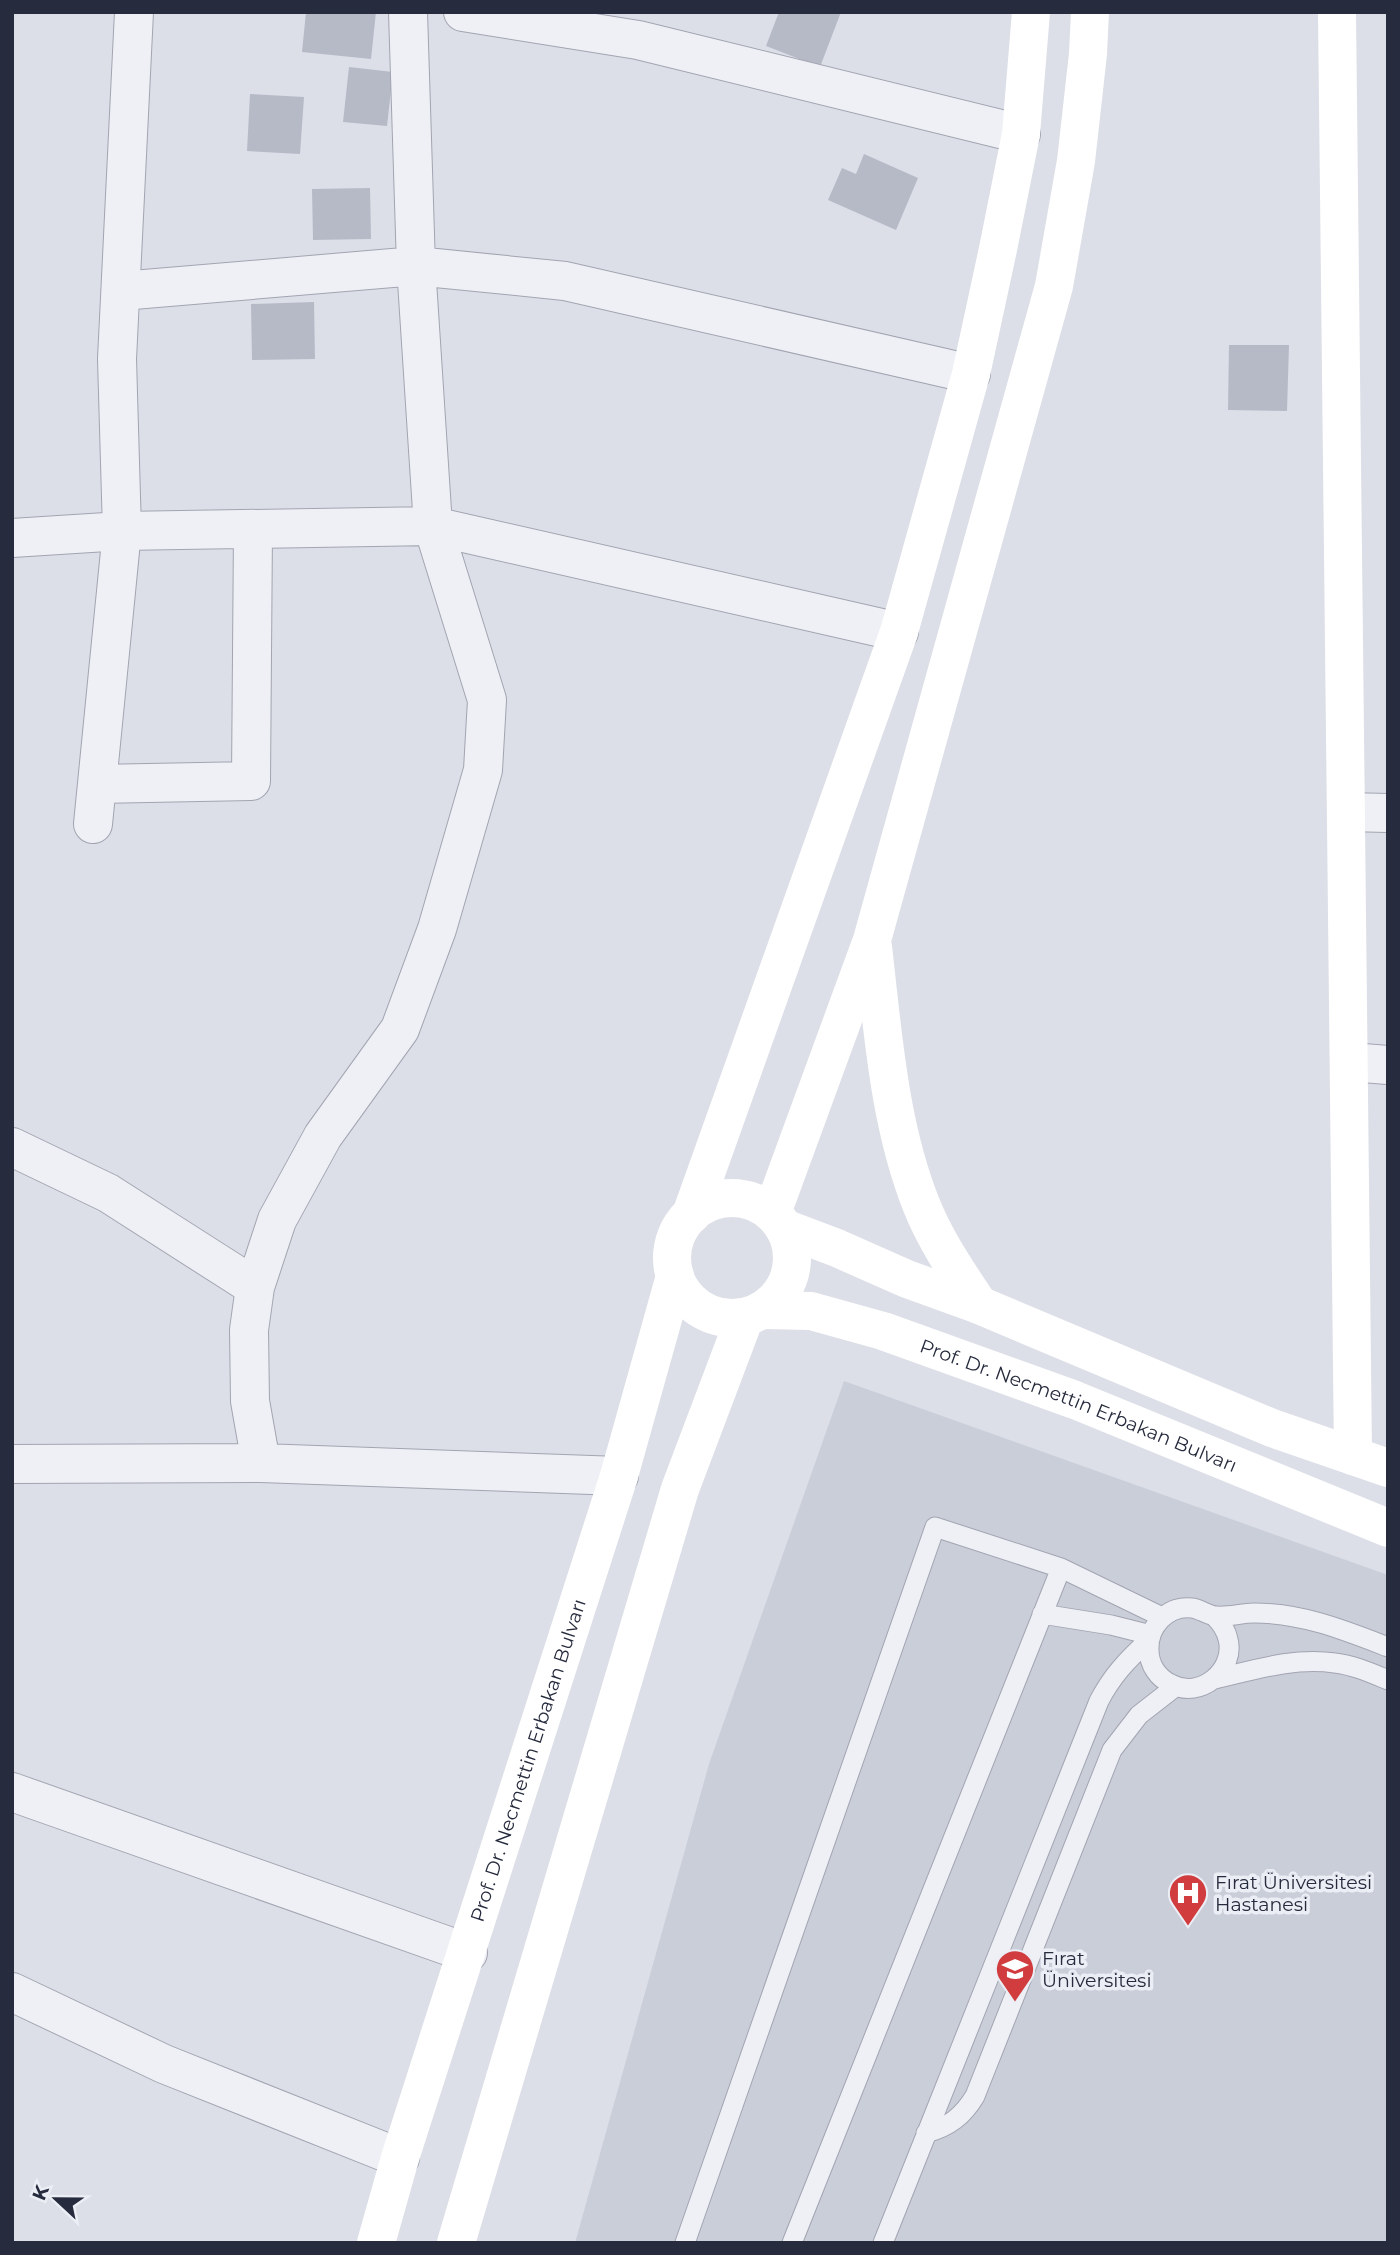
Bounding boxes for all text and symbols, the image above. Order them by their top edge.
street label: Prof. Dr. Necmettin Erbakan Bulvarı [917,1334,1241,1477]
street label: Prof. Dr. Necmettin Erbakan Bulvarı [465,1596,590,1925]
place label: Fırat Üniversitesi Hastanesi [1215,1871,1372,1916]
hospital icon: Fırat Üniversitesi Hastanesi [1167,1872,1209,1927]
place label: Fırat Üniversitesi [1042,1947,1152,1992]
school or university icon: Fırat Üniversitesi [994,1948,1036,2003]
north arrow [21,2164,91,2234]
text: K [27,2181,54,2204]

